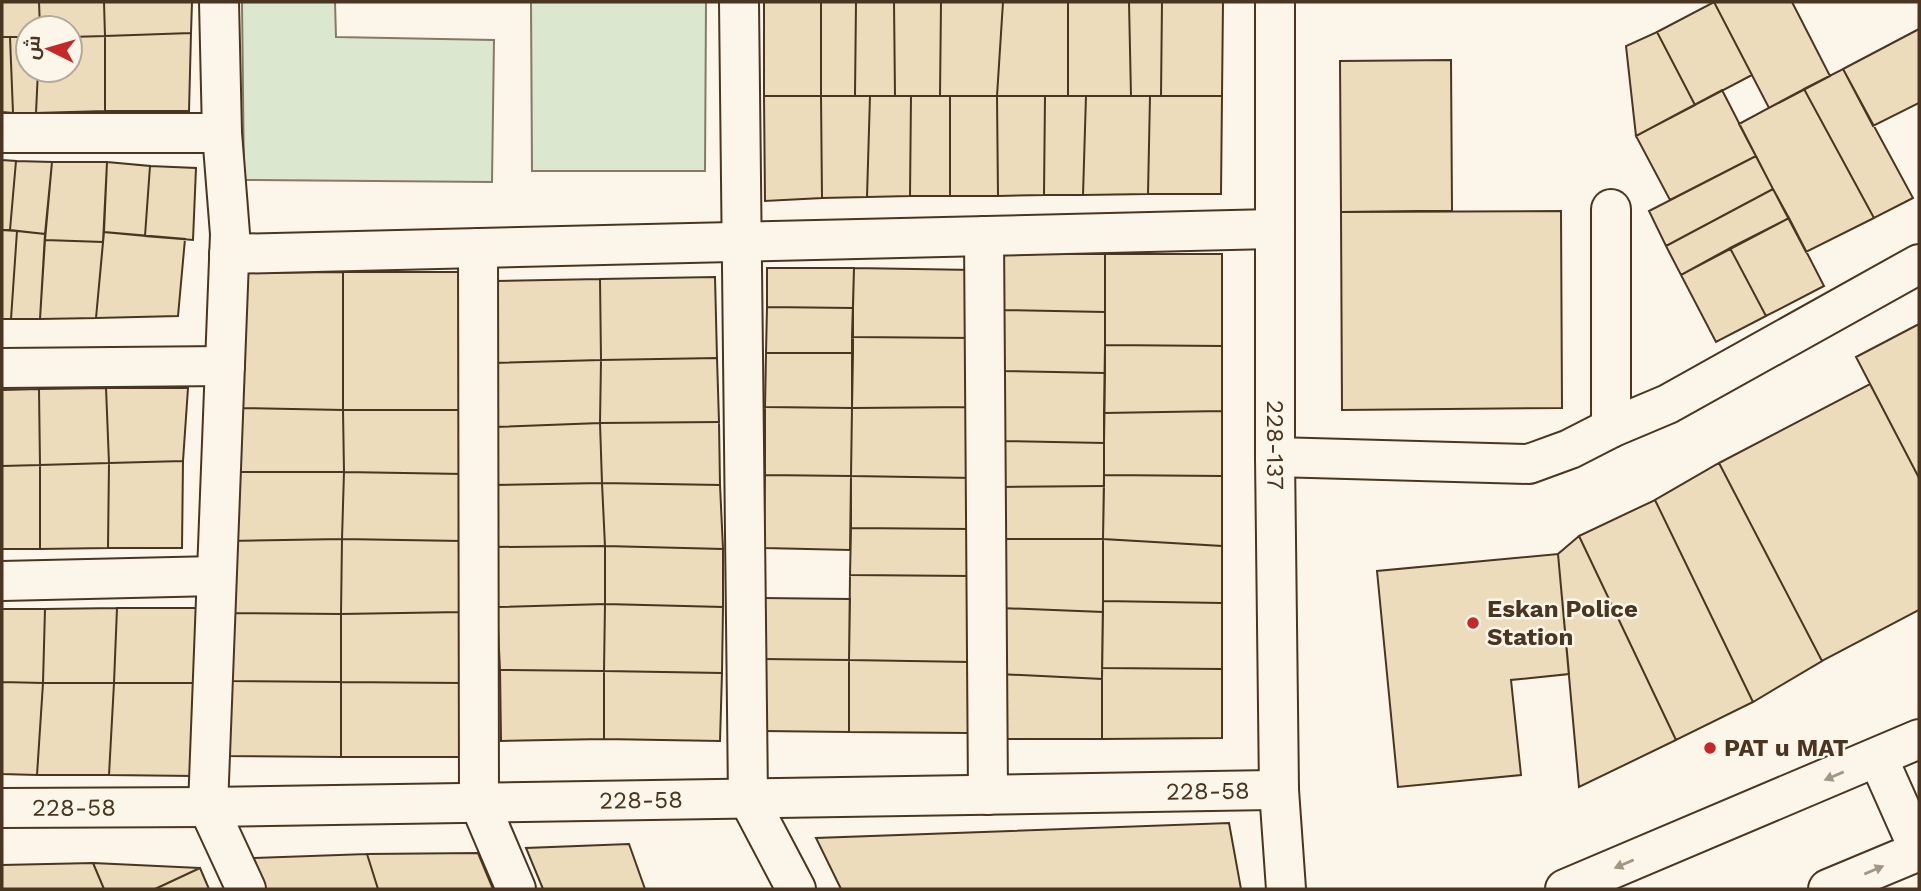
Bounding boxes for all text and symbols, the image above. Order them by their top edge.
north arrow [14,14,84,84]
text: ش [20,34,45,61]
street label: 228-137 [1261,400,1289,490]
place label: Eskan Police Station [1487,595,1638,651]
marker: Eskan Police Station [1465,615,1481,631]
place label: PAT u MAT [1724,734,1849,762]
marker: PAT u MAT [1702,740,1718,756]
one-way arrow [1824,771,1845,782]
street label: 228-58 [1166,776,1250,806]
street label: 228-58 [599,785,683,815]
street label: 228-58 [32,793,116,822]
one-way arrow [1614,859,1635,870]
one-way arrow [1863,864,1884,875]

